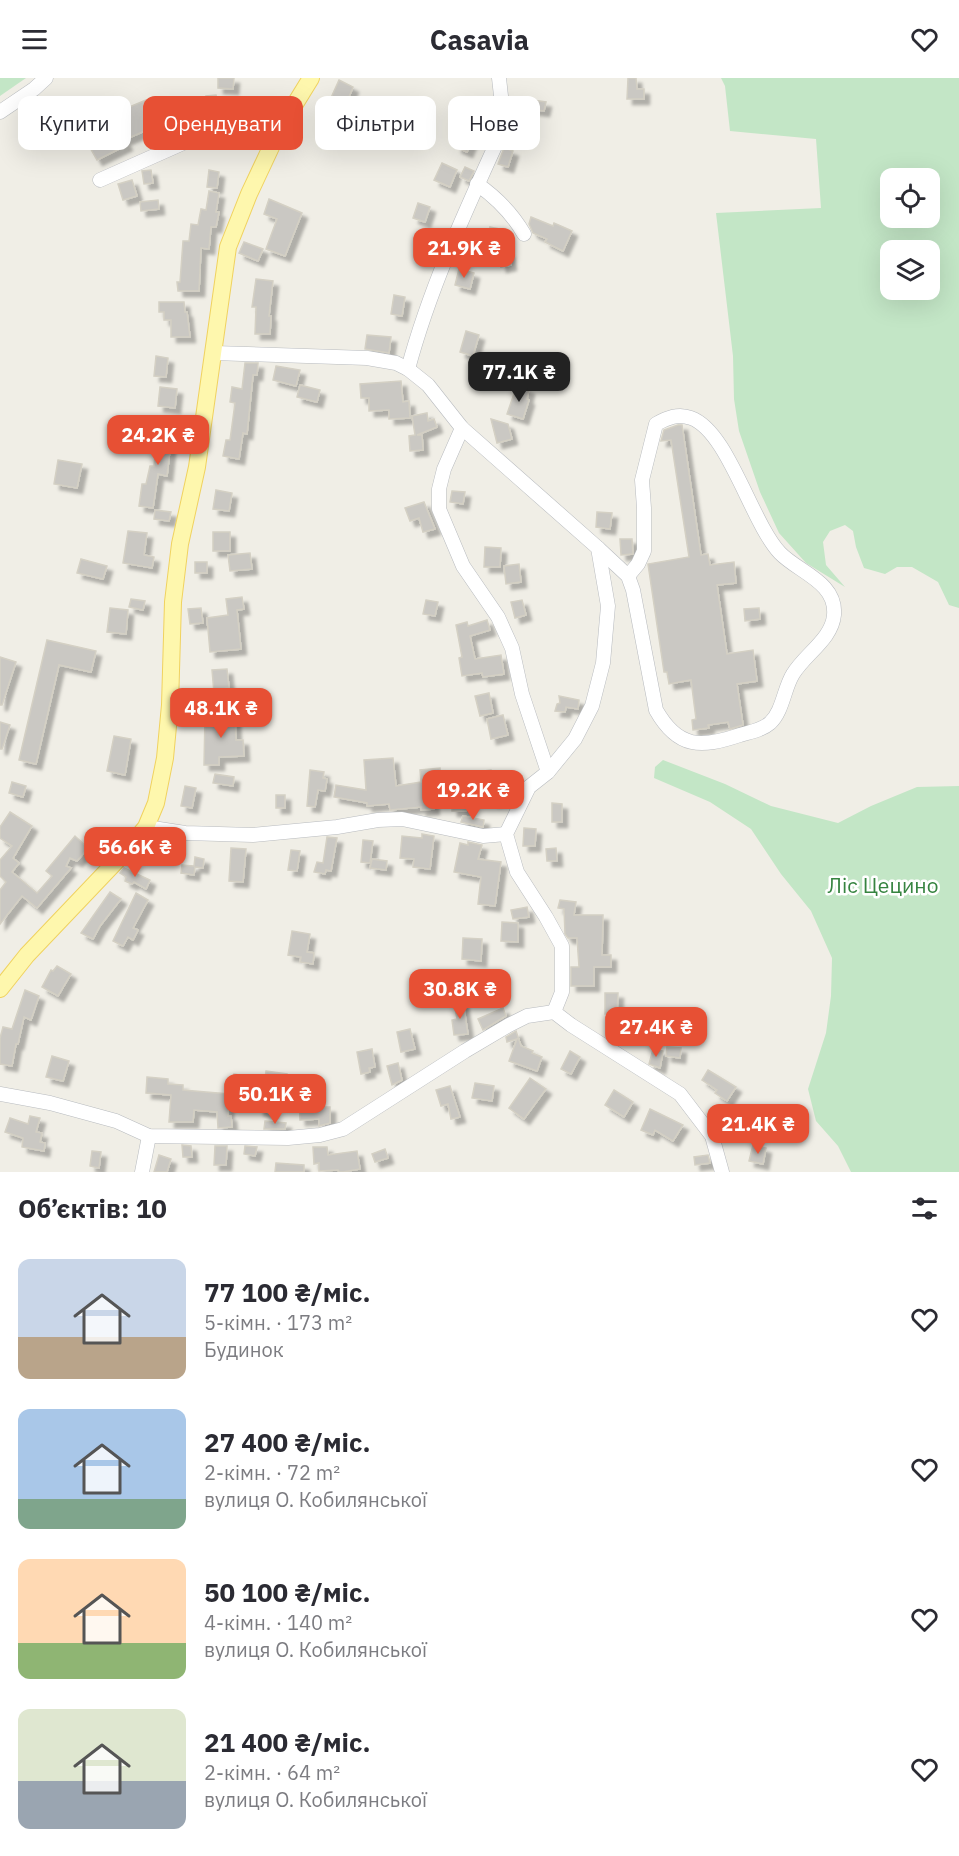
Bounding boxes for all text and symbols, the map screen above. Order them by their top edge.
text: Casavia [430,22,529,57]
icon: menu [18,23,51,56]
icon: heart [908,23,941,56]
chip: Купити [18,96,131,150]
chip: Орендувати [143,96,303,150]
chip: Фільтри [315,96,436,150]
chip: Нове [448,96,540,150]
map controls [880,168,940,300]
button: locate [880,168,940,228]
pin: 21.9K ₴ [409,228,519,279]
text: 21.9K ₴ [427,234,501,261]
button: layers [880,240,940,300]
pin: 77.1K ₴ [464,352,574,403]
text: 77.1K ₴ [482,358,556,385]
pin: 24.2K ₴ [103,415,213,466]
text: 24.2K ₴ [121,421,195,448]
pin: 48.1K ₴ [166,688,276,739]
text: 48.1K ₴ [184,694,258,721]
pin: 19.2K ₴ [418,770,528,821]
text: 19.2K ₴ [436,776,510,803]
pin: 56.6K ₴ [80,827,190,878]
text: 56.6K ₴ [98,833,172,860]
park label: Ліс Цецино [828,871,938,899]
pin: 30.8K ₴ [405,969,515,1020]
text: 30.8K ₴ [423,975,497,1002]
pin: 27.4K ₴ [601,1007,711,1058]
text: 27.4K ₴ [619,1013,693,1040]
pin: 50.1K ₴ [220,1074,330,1125]
text: 50.1K ₴ [238,1080,312,1107]
pin: 21.4K ₴ [703,1104,813,1155]
text: 21.4K ₴ [721,1110,795,1137]
text: Об’єктів: 10 [18,1191,167,1225]
icon: filters [908,1192,941,1225]
text: 77 100 ₴/міс. [204,1275,371,1309]
icon: home [66,1283,138,1355]
icon: heart [908,1303,941,1336]
text: 5-кімн. · 173 m² [204,1309,352,1336]
text: Будинок [204,1336,284,1363]
text: 27 400 ₴/міс. [204,1425,371,1459]
icon: home [66,1433,138,1505]
icon: heart [908,1453,941,1486]
text: 2-кімн. · 72 m² [204,1459,340,1486]
text: вулиця О. Кобилянської [204,1486,427,1513]
text: 50 100 ₴/міс. [204,1575,371,1609]
icon: home [66,1583,138,1655]
icon: heart [908,1603,941,1636]
text: 4-кімн. · 140 m² [204,1609,352,1636]
text: вулиця О. Кобилянської [204,1636,427,1663]
text: 21 400 ₴/міс. [204,1725,371,1759]
icon: home [66,1733,138,1805]
icon: heart [908,1753,941,1786]
text: 2-кімн. · 64 m² [204,1759,340,1786]
text: вулиця О. Кобилянської [204,1786,427,1813]

